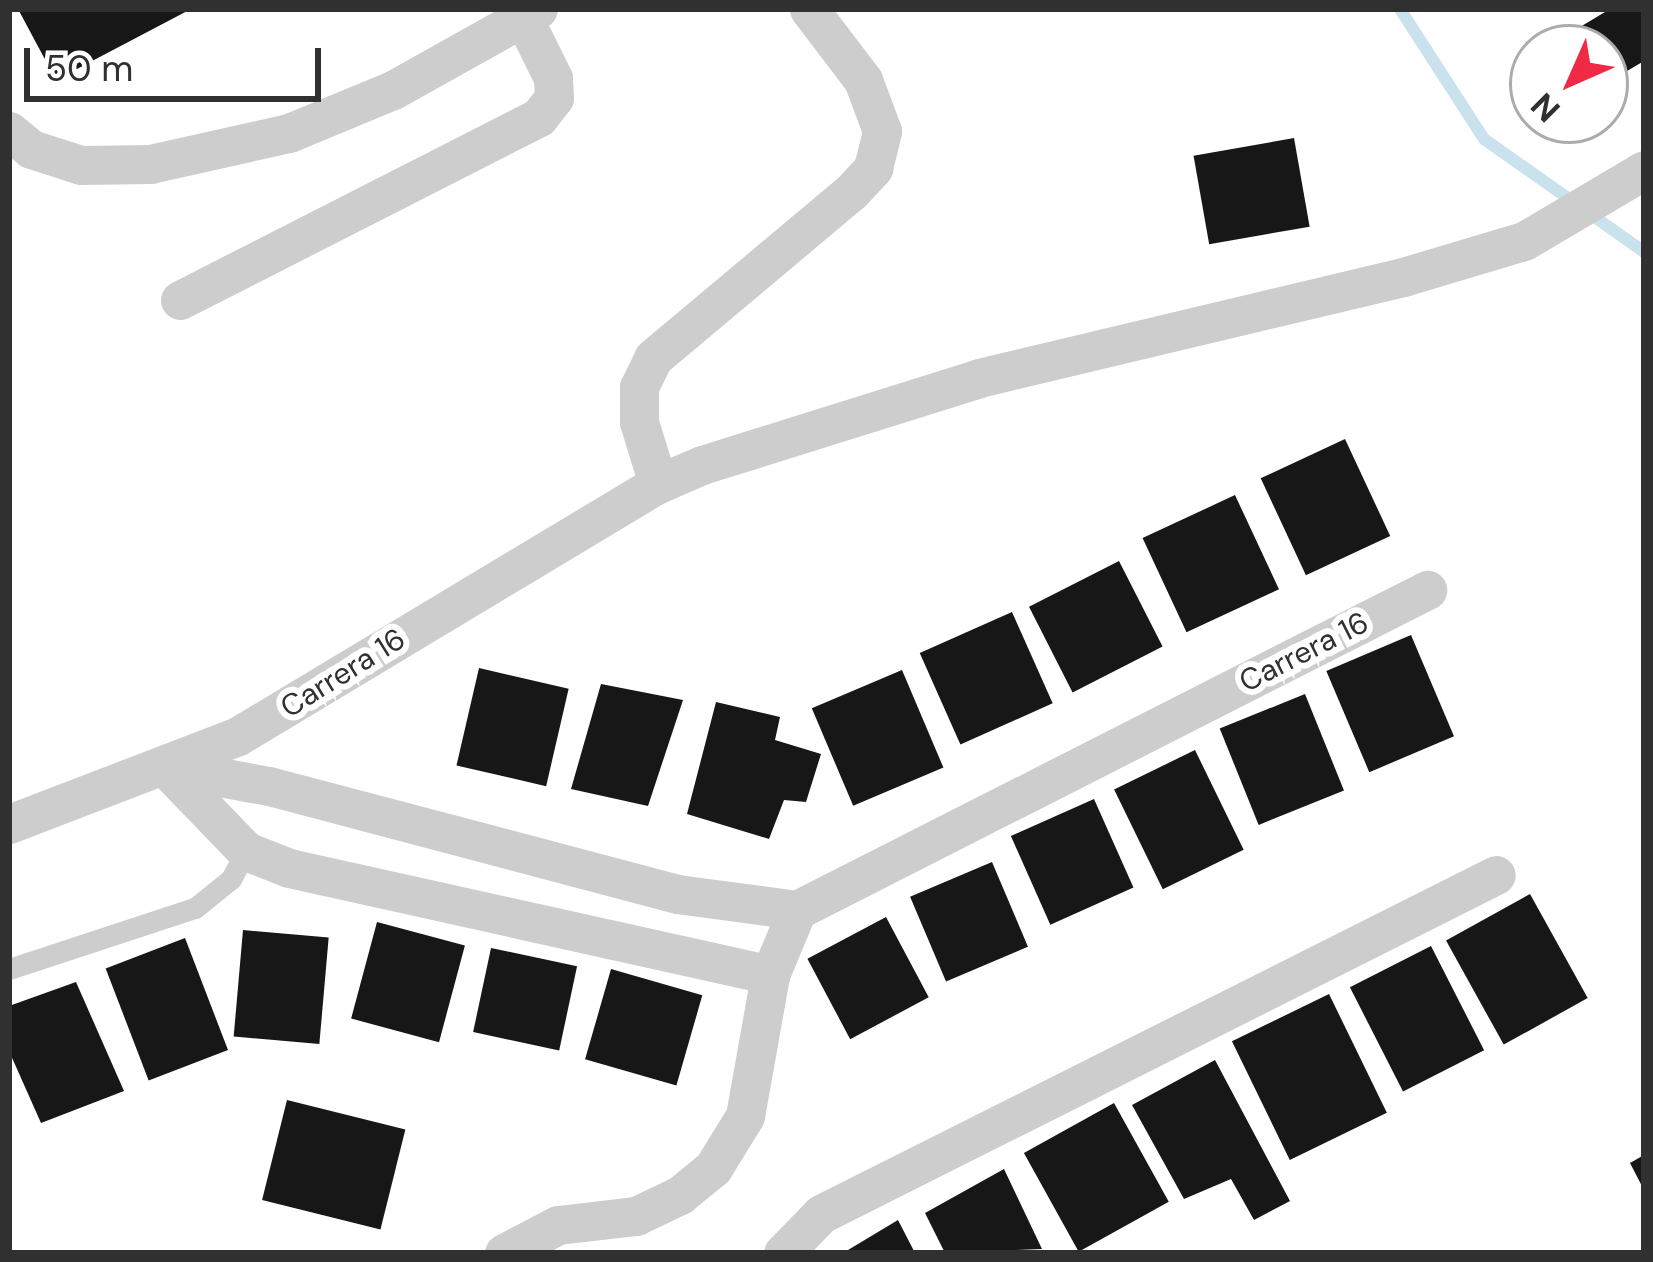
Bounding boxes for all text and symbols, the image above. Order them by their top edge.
scale bar [30,24,327,98]
north arrow [1509,24,1629,144]
text: 50 m [45,45,133,92]
text: N [1522,84,1569,131]
street label: Carrera 16 [1233,604,1375,700]
street label: Carrera 16 [274,621,412,725]

